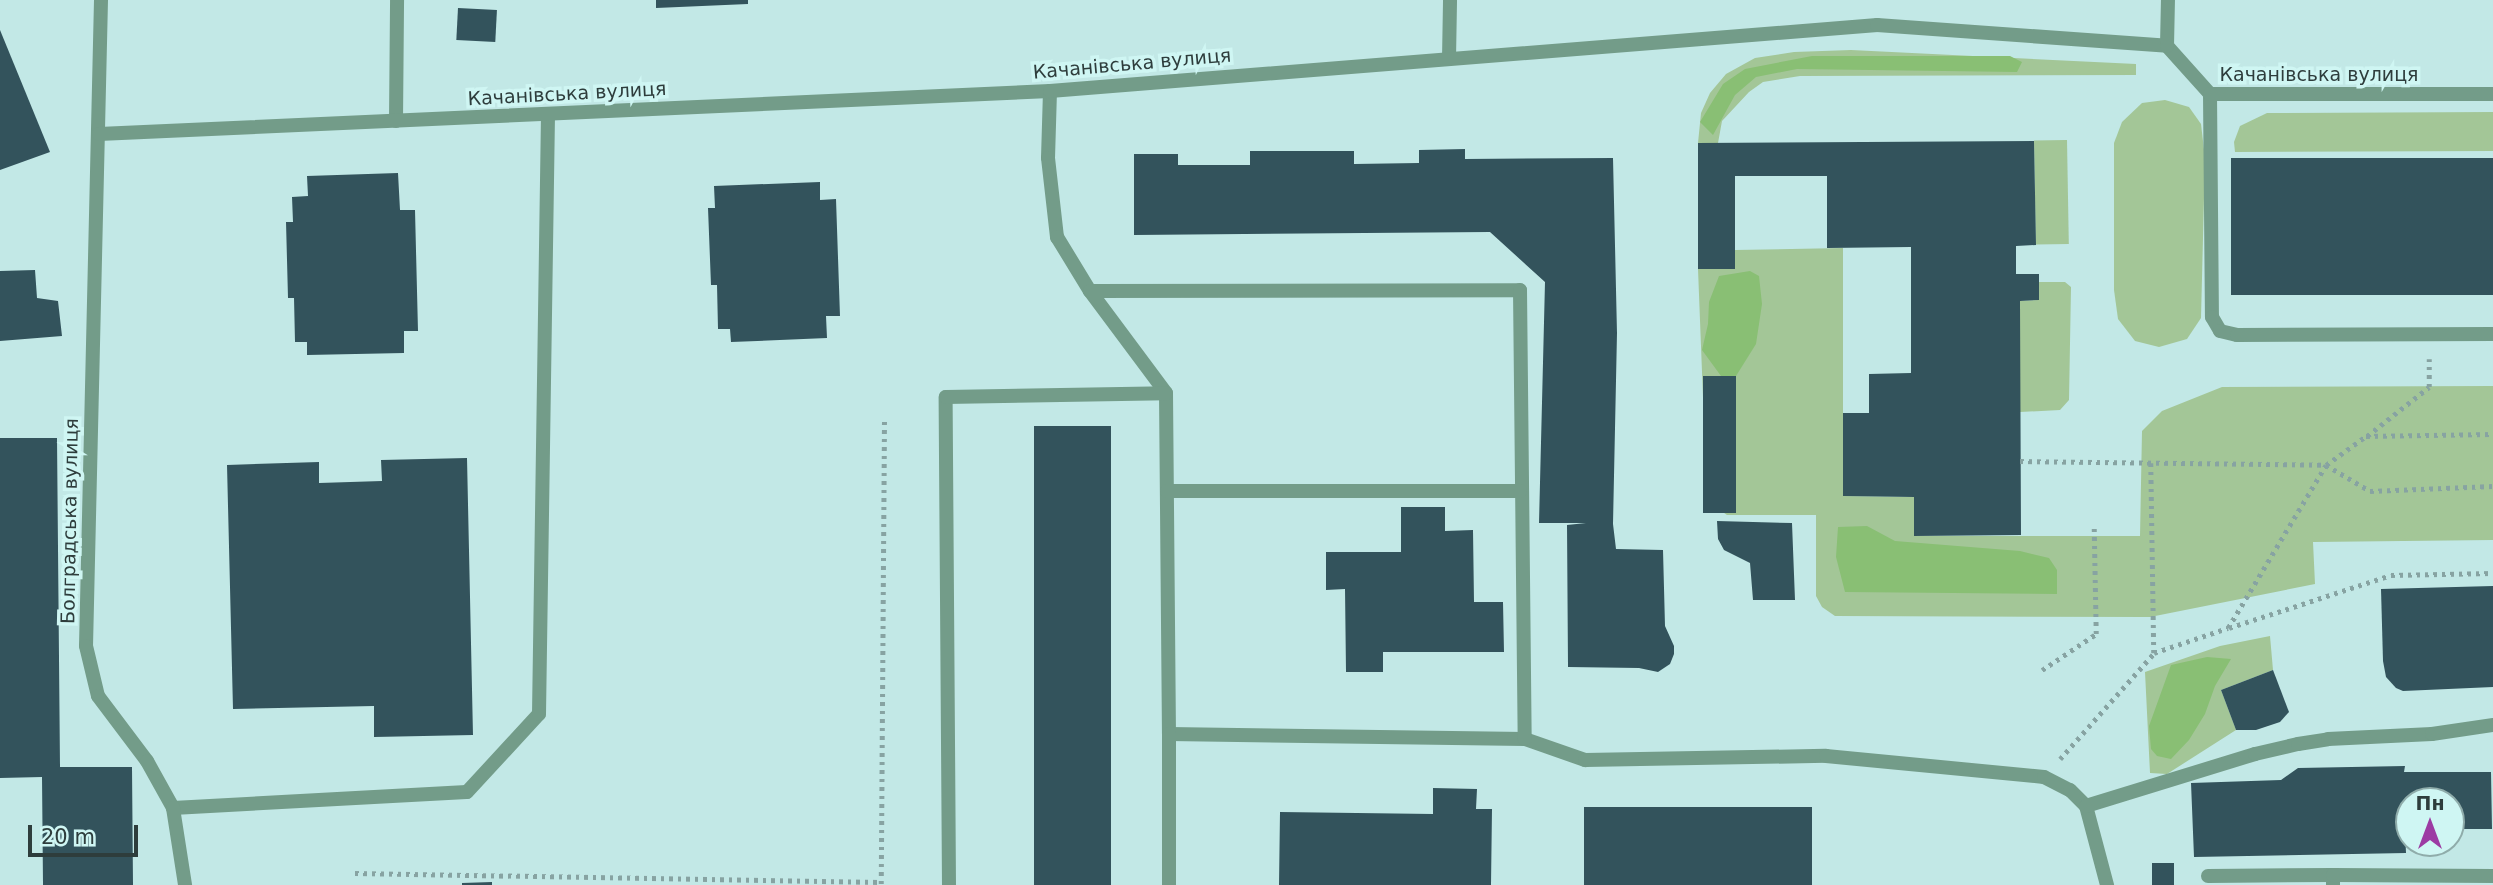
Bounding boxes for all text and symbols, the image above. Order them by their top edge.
street label: Качанівська вулиця [1032,44,1232,84]
street label: Качанівська вулиця [2220,64,2418,86]
street label: Качанівська вулиця [467,77,667,111]
street label: Болградська вулиця [57,418,83,624]
north arrow [2395,787,2465,857]
text: Пн [2415,792,2445,814]
scale bar [32,812,142,856]
text: 20 m [41,825,95,849]

